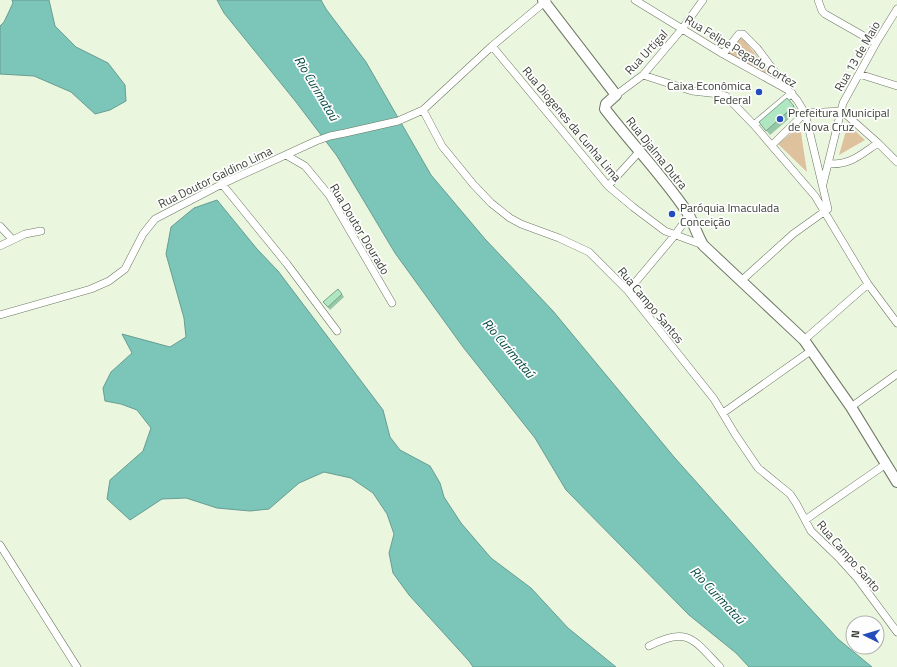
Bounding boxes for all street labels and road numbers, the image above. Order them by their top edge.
street label: Rua Felipe Pegado Cortez [681,10,801,92]
street label: Rua 13 de Maio [829,17,885,95]
street label: Rua Urtigal [620,25,672,79]
street label: Rua Diogenes da Cunha Lima [518,62,626,186]
street label: Rua Djalma Dutra [622,113,692,193]
street label: Rua Doutor Galdino Lima [155,141,275,213]
street label: Rua Doutor Dourado [325,180,395,278]
street label: Rua Campo Santos [613,262,689,348]
street label: Rua Campo Santo [812,516,886,596]

